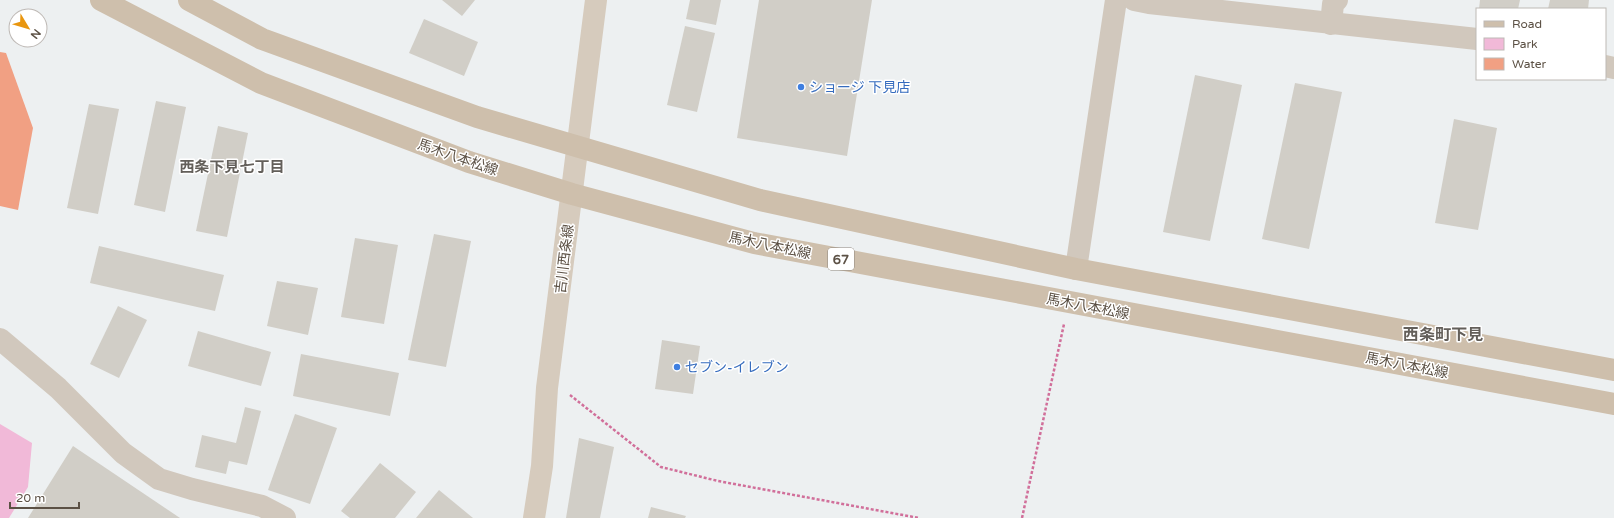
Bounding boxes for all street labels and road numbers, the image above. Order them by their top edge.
street label: 馬木八本松線 [415,136,500,179]
street label: 吉川西条線 [552,223,577,295]
street label: 馬木八本松線 [727,228,813,263]
road number: 67 [828,248,854,270]
street label: 馬木八本松線 [1045,290,1131,323]
street label: 馬木八本松線 [1364,349,1450,382]

